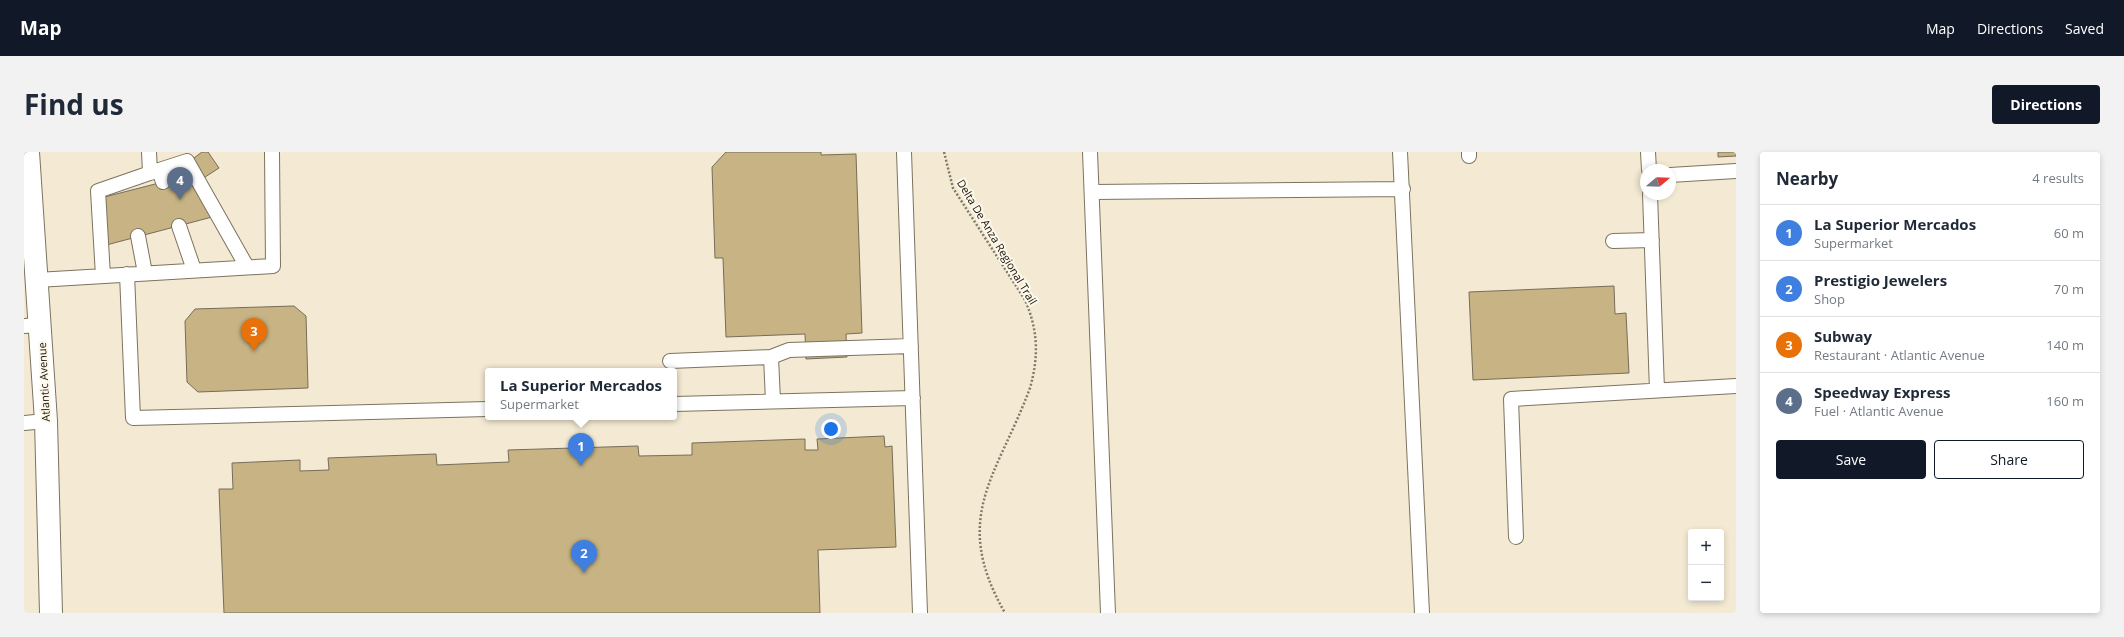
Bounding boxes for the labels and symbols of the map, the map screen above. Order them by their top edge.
north arrow [1640,164,1676,200]
pin: 4 [167,167,193,200]
street label: Delta De Anza Regional Trail [954,176,1041,307]
pin: 3 [241,318,267,351]
street label: Atlantic Avenue [34,342,53,422]
your location [821,419,841,439]
pin: 1 [568,433,594,466]
pin: 2 [571,540,597,573]

